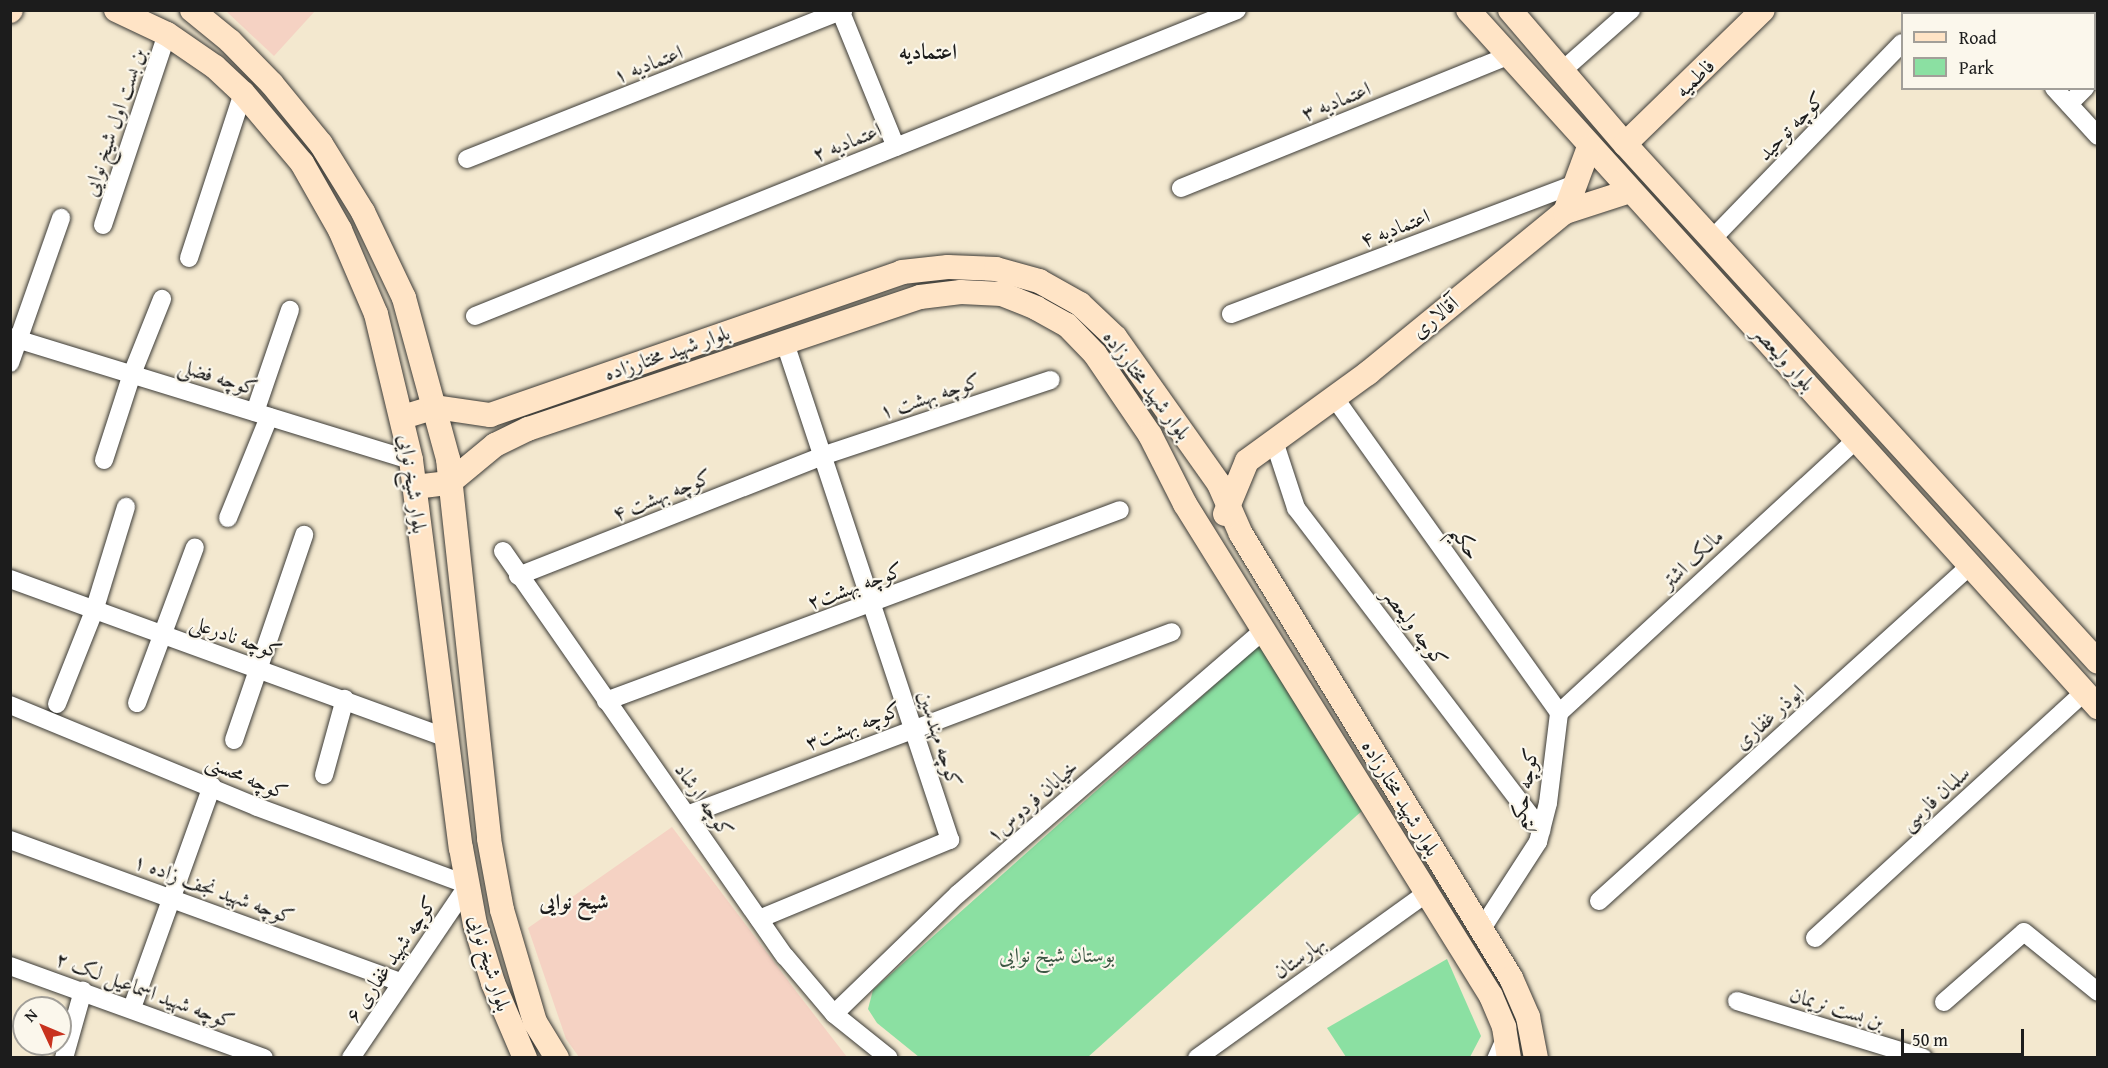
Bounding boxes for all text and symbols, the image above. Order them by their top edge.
legend [1901,12,2096,90]
text: Road [1959,24,1997,51]
street label: اعتمادیه ۱ [610,39,686,89]
district label: اعتمادیه [899,39,957,65]
street label: بن بست اول شیخ نوایی [77,45,151,199]
street label: فاطمیه [1670,53,1720,103]
text: Park [1959,54,1994,81]
street label: اعتمادیه ۳ [1298,76,1374,126]
street label: کوچه توحید [1752,86,1830,166]
street label: اعتمادیه ۲ [809,117,885,167]
street label: اعتمادیه ۴ [1357,203,1433,253]
street label: آقالاری [1406,290,1464,344]
street label: بلوار شهید مختارزاده [601,320,733,386]
street label: بلوار ولیعصر [1748,320,1820,396]
street label: بلوار شهید مختارزاده [1097,325,1197,445]
street label: کوچه فضلی [175,353,261,401]
street label: کوچه بهشت ۱ [876,368,984,424]
street label: بلوار شیخ نوایی [394,433,432,535]
street label: کوچه بهشت ۴ [609,464,715,526]
street label: حکیم [1444,520,1486,564]
street label: مالک اشتر [1655,524,1729,594]
street label: کوچه بهشت۲ [804,557,906,615]
street label: کوچه ولیعصر [1377,582,1453,672]
street label: کوچه نادرعلی [187,610,285,664]
street label: ابوذر غفاری [1729,679,1809,755]
street label: کوچه مهندسین [913,687,967,791]
street label: کوچه بهشت۳ [802,696,904,756]
street label: بلوار شهید مختارزاده [1356,735,1446,861]
street label: کوچه حکیم [1504,746,1544,832]
street label: کوچه محسنی [202,749,292,805]
street label: خیابان فردوس۱ [981,754,1083,848]
street label: کوچه ارشاد [669,758,739,842]
street label: سلمان فارسی [1895,760,1975,836]
street label: کوچه شهید نجف زاده ۱ [130,848,298,930]
district label: شیخ نوایی [539,889,609,915]
street label: کوچه شهید غفاری ۶ [339,891,443,1027]
street label: بلوار شیخ نوایی [463,912,517,1014]
street label: بهارستان [1268,930,1330,984]
park label: بوستان شیخ نوایی [999,942,1115,968]
street label: کوچه شهید اسماعیل لک ۲ [52,946,238,1034]
street label: بن بست نریمان [1787,982,1887,1034]
north arrow [12,996,72,1056]
text: N [18,1003,43,1027]
scale bar [1904,1017,2027,1055]
text: 50 m [1912,1026,1948,1053]

